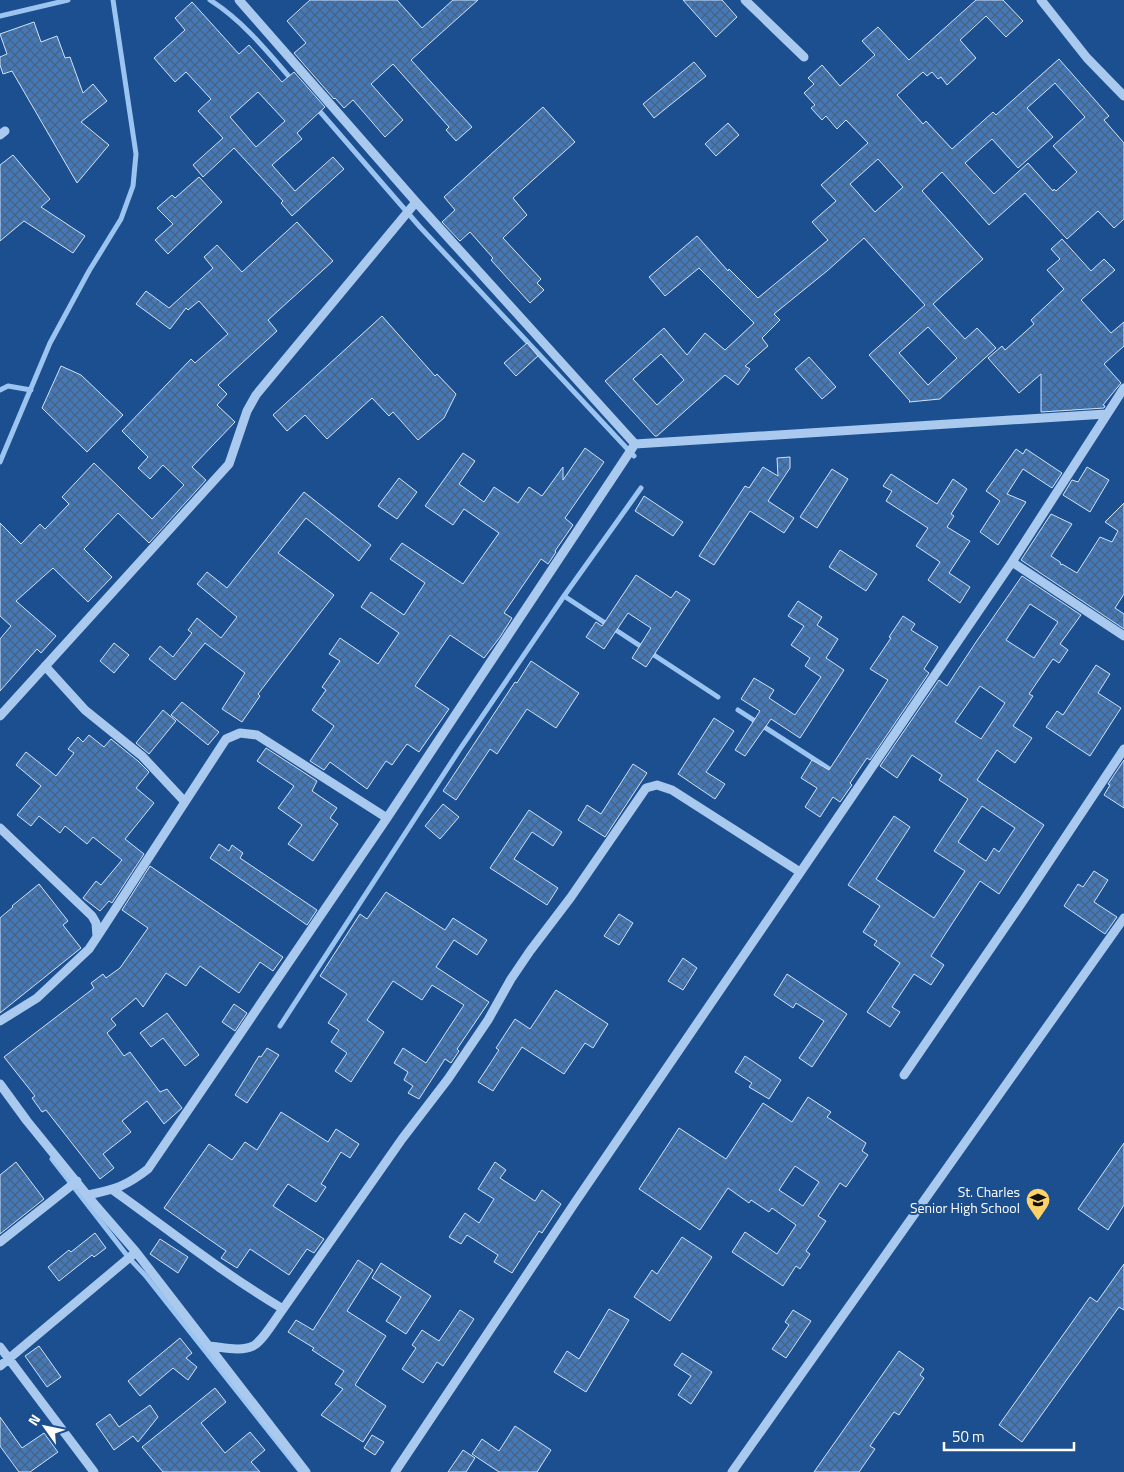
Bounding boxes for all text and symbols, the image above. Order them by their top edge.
place label: St. Charles Senior High School [910,1181,1020,1218]
school or university icon: St. Charles Senior High School [1025,1187,1051,1221]
north arrow [20,1402,70,1452]
text: N [22,1410,45,1429]
scale bar [944,1420,1074,1452]
text: 50 m [952,1425,985,1448]

